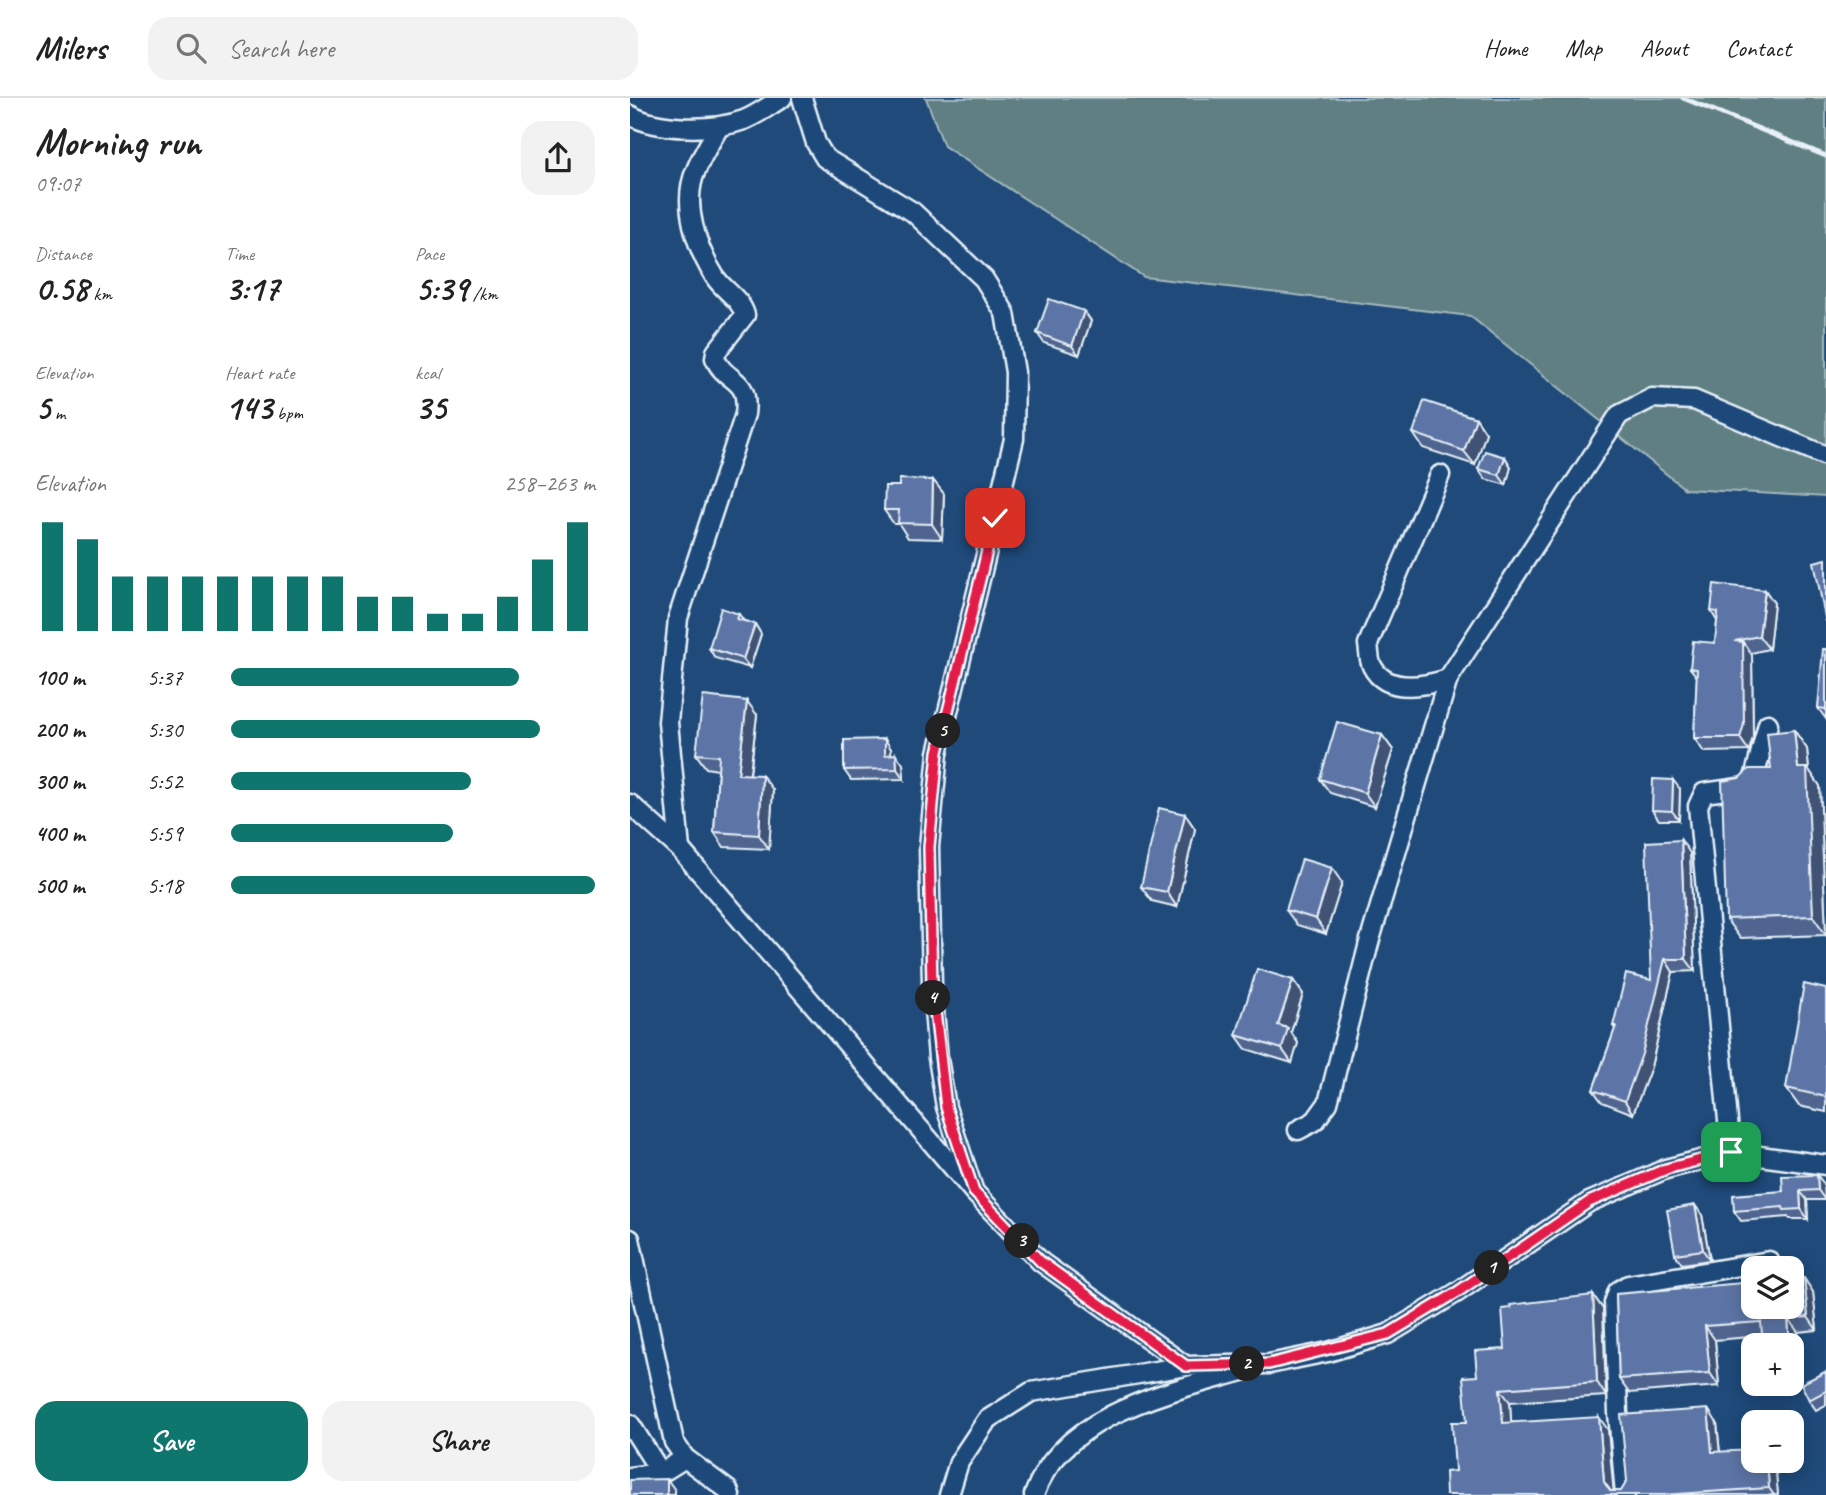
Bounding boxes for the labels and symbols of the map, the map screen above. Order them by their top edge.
pin [965,488,1025,548]
pin: 5 [926,714,960,748]
pin: 4 [916,981,950,1016]
pin [1701,1122,1761,1182]
pin: 3 [1004,1224,1040,1258]
pin: 1 [1474,1250,1510,1286]
pin: 2 [1230,1346,1264,1382]

